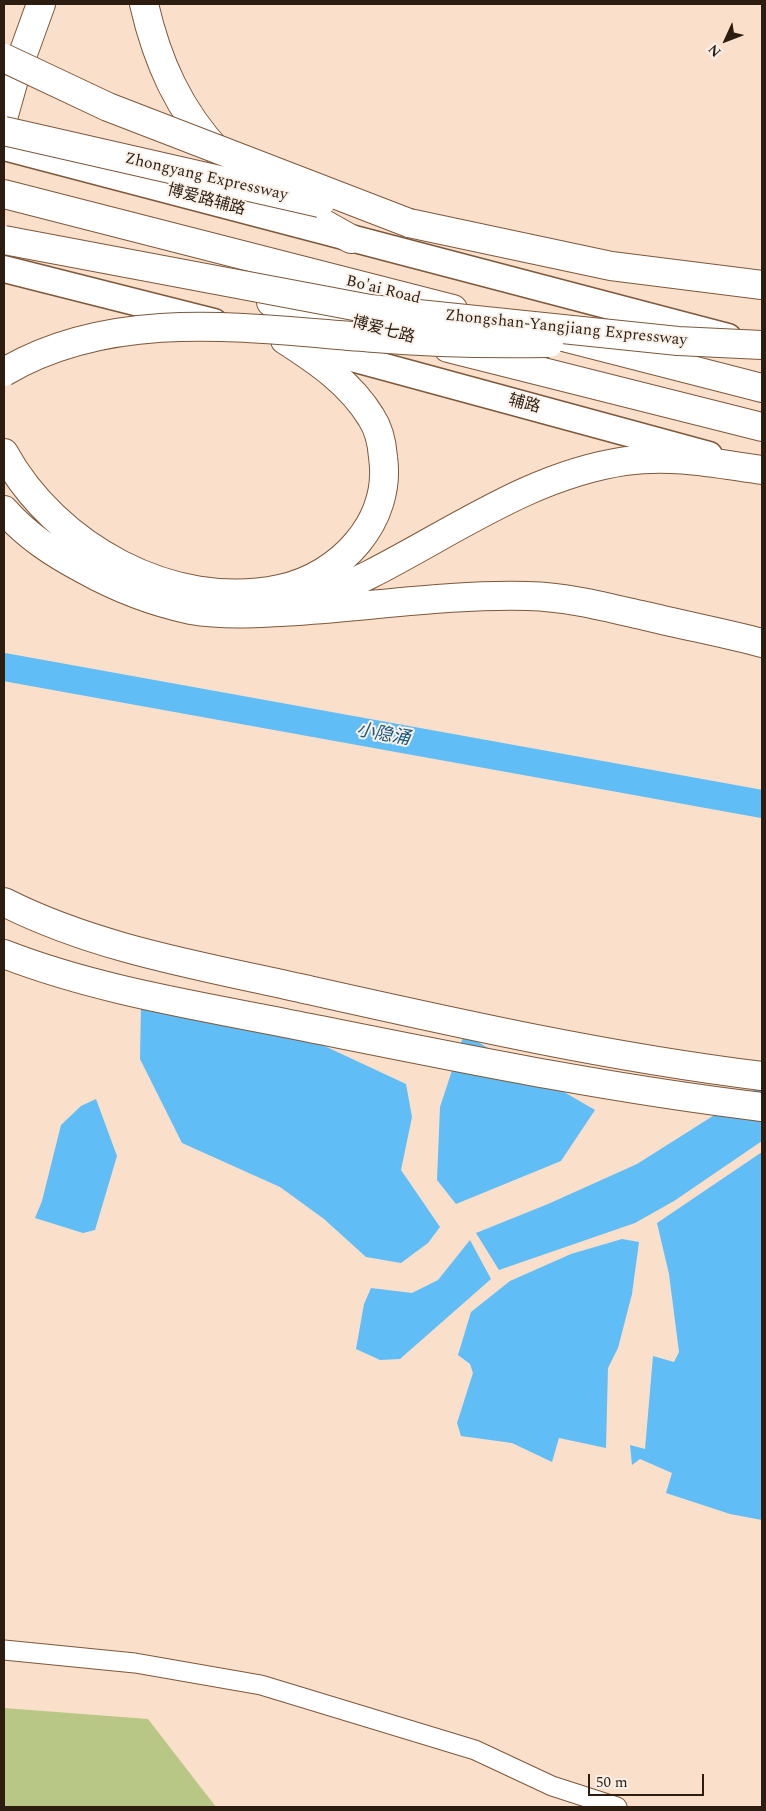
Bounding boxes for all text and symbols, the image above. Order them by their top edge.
north arrow [701,15,751,65]
text: N [703,39,726,62]
street label: Zhongyang Expressway [123,150,289,206]
street label: 博爱路辅路 [165,181,247,221]
street label: Bo'ai Road [344,272,422,310]
street label: Zhongshan-Yangjiang Expressway [444,307,688,351]
street label: 博爱七路 [350,313,416,349]
street label: 辅路 [506,392,542,418]
water label: 小隐涌 [355,721,411,751]
scale bar [591,1764,707,1796]
text: 50 m [596,1771,628,1794]

